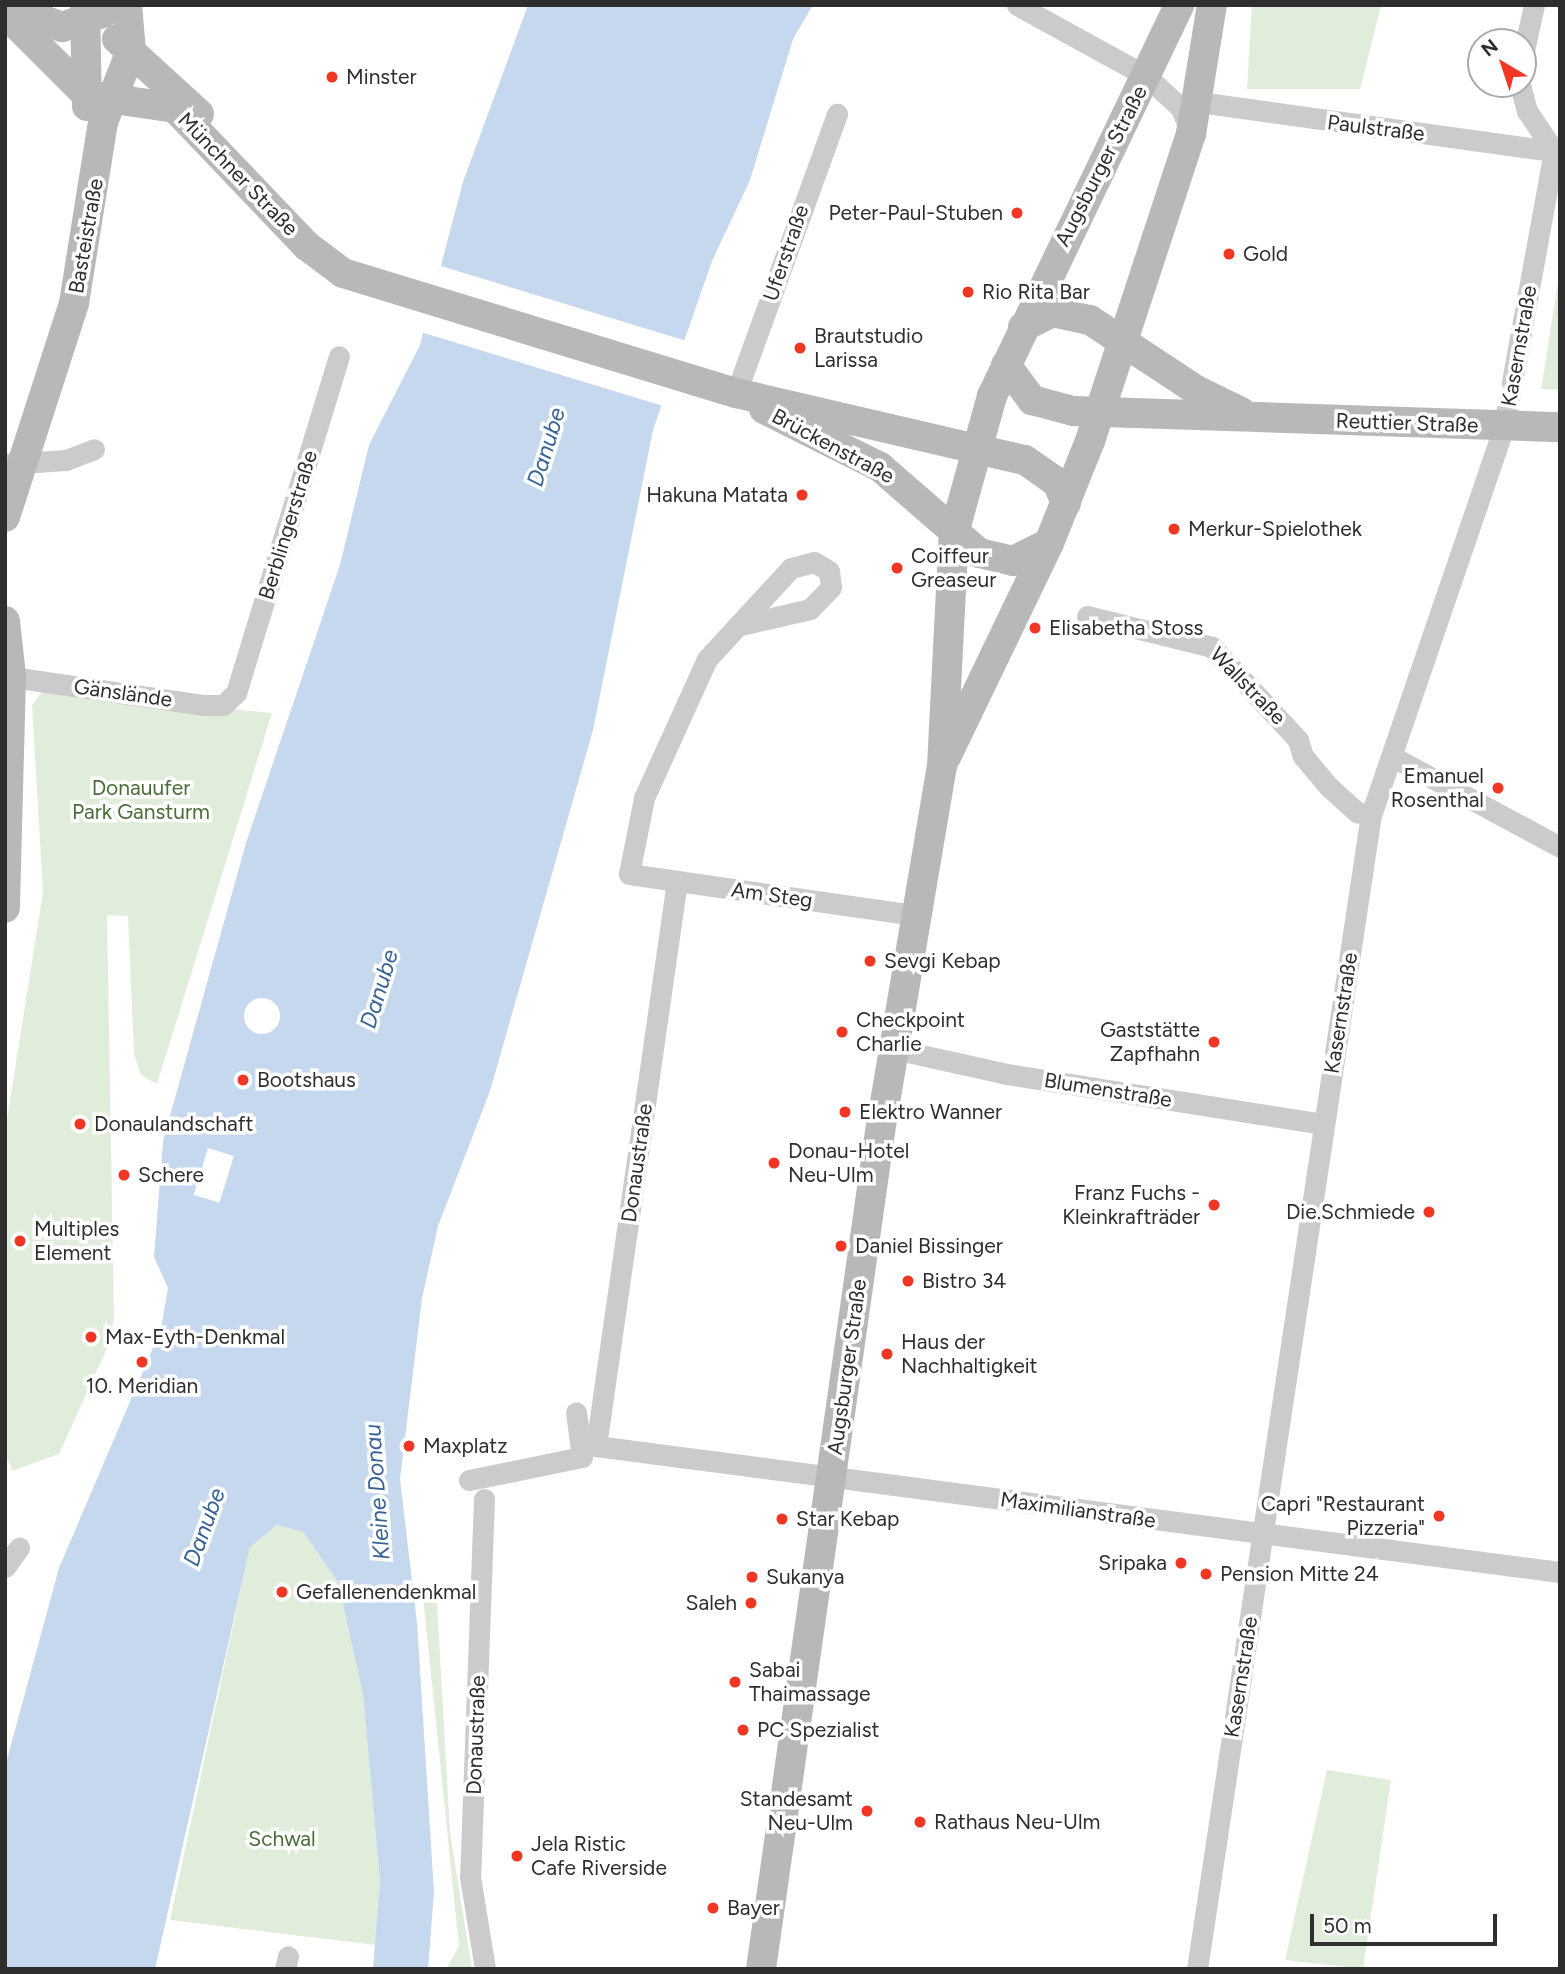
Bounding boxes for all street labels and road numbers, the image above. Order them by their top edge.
street label: Augsburger Straße [1050,81,1152,251]
street label: Münchner Straße [173,107,303,241]
street label: Paulstraße [1326,110,1426,146]
street label: Basteistraße [63,176,109,296]
street label: Uferstraße [758,202,814,304]
street label: Kasernstraße [1496,284,1542,408]
street label: Brückenstraße [767,403,899,489]
street label: Reuttier Straße [1335,408,1479,438]
street label: Berblingerstraße [253,447,323,603]
street label: Wallstraße [1205,642,1291,730]
street label: Gänslände [72,674,174,712]
street label: Am Steg [730,877,814,913]
street label: Kasernstraße [1319,951,1363,1075]
street label: Blumenstraße [1042,1067,1174,1113]
street label: Donaustraße [616,1102,658,1224]
street label: Augsburger Straße [822,1278,872,1456]
street label: Maximilianstraße [999,1487,1157,1533]
street label: Kasernstraße [1219,1615,1263,1739]
street label: Donaustraße [461,1675,491,1795]

